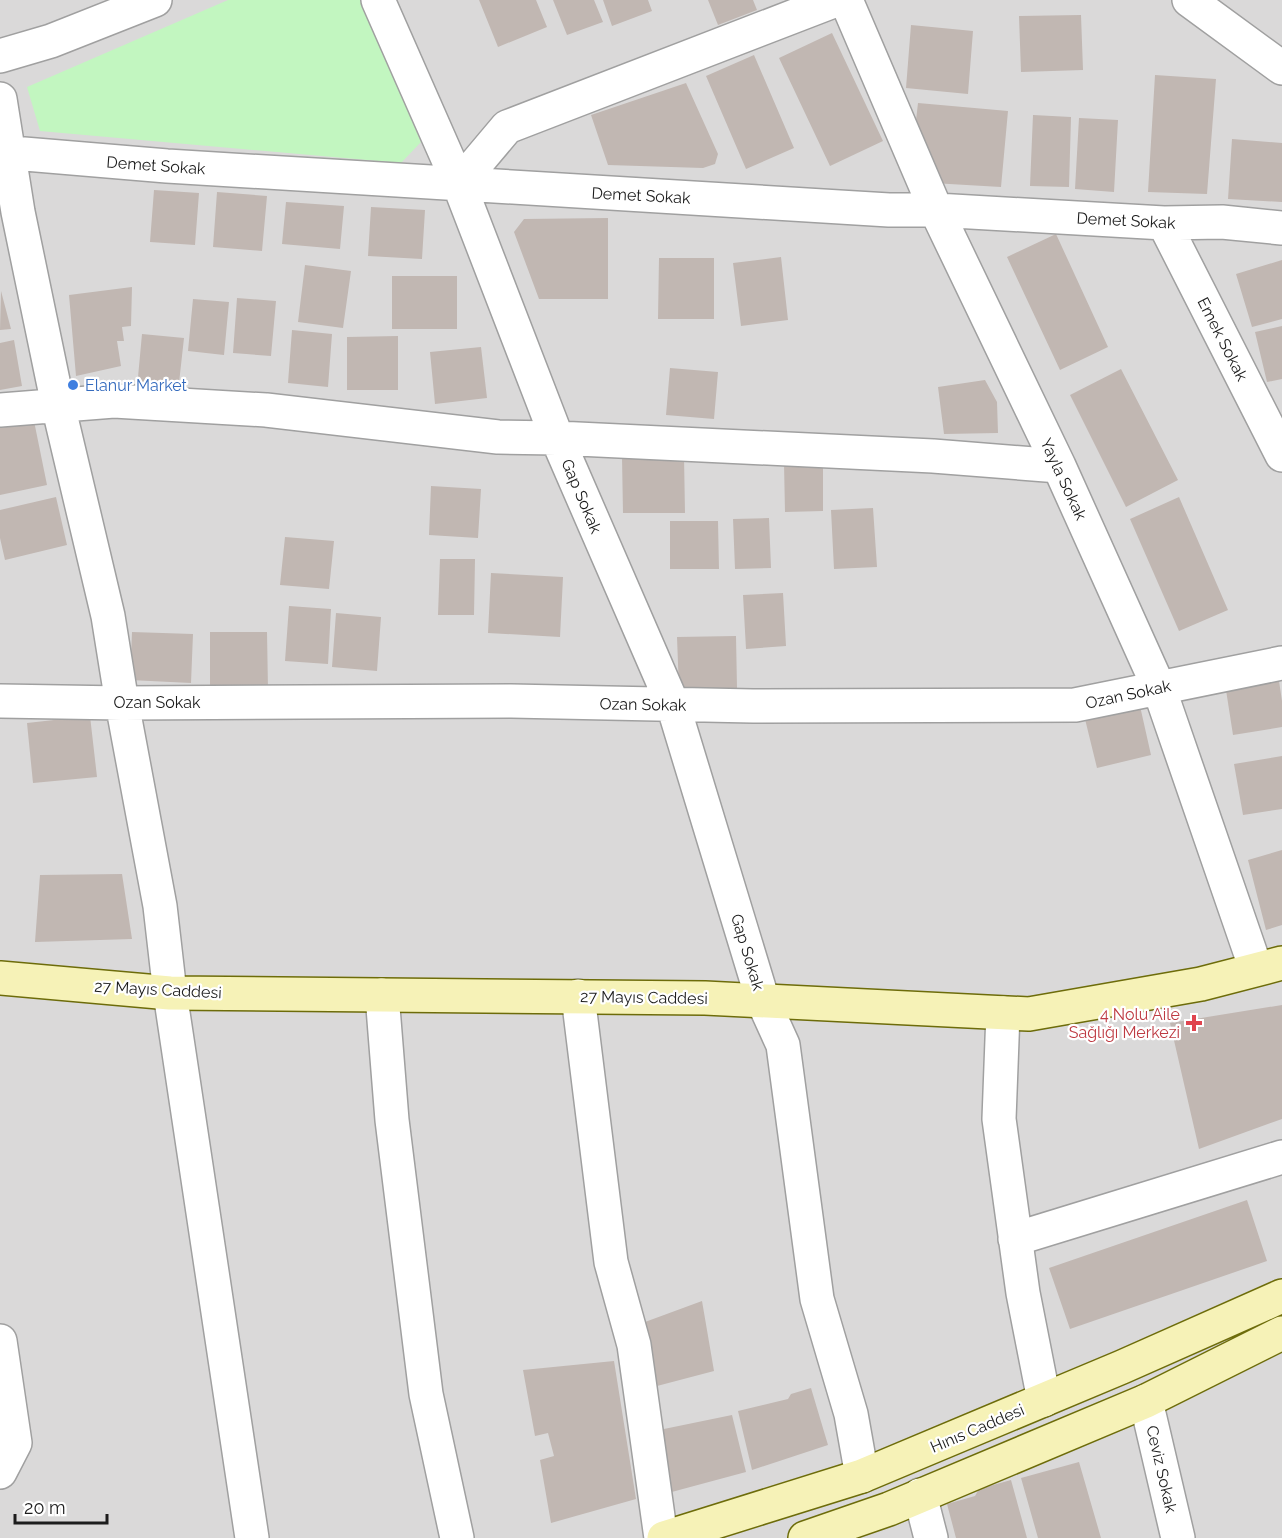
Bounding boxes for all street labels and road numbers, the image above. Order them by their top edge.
street label: Demet Sokak [106,153,207,178]
street label: Demet Sokak [591,183,692,208]
street label: Demet Sokak [1076,208,1177,233]
street label: Emek Sokak [1193,294,1252,385]
street label: Yayla Sokak [1036,435,1091,524]
street label: Gap Sokak [557,456,606,537]
street label: Ozan Sokak [1084,676,1173,713]
street label: Ozan Sokak [114,693,201,712]
street label: Ozan Sokak [599,694,687,715]
street label: Gap Sokak [727,912,768,993]
street label: 27 Mayıs Caddesi [94,977,222,1002]
street label: 27 Mayıs Caddesi [580,987,708,1008]
street label: Hınıs Caddesi [927,1400,1027,1457]
street label: Ceviz Sokak [1142,1424,1181,1515]

